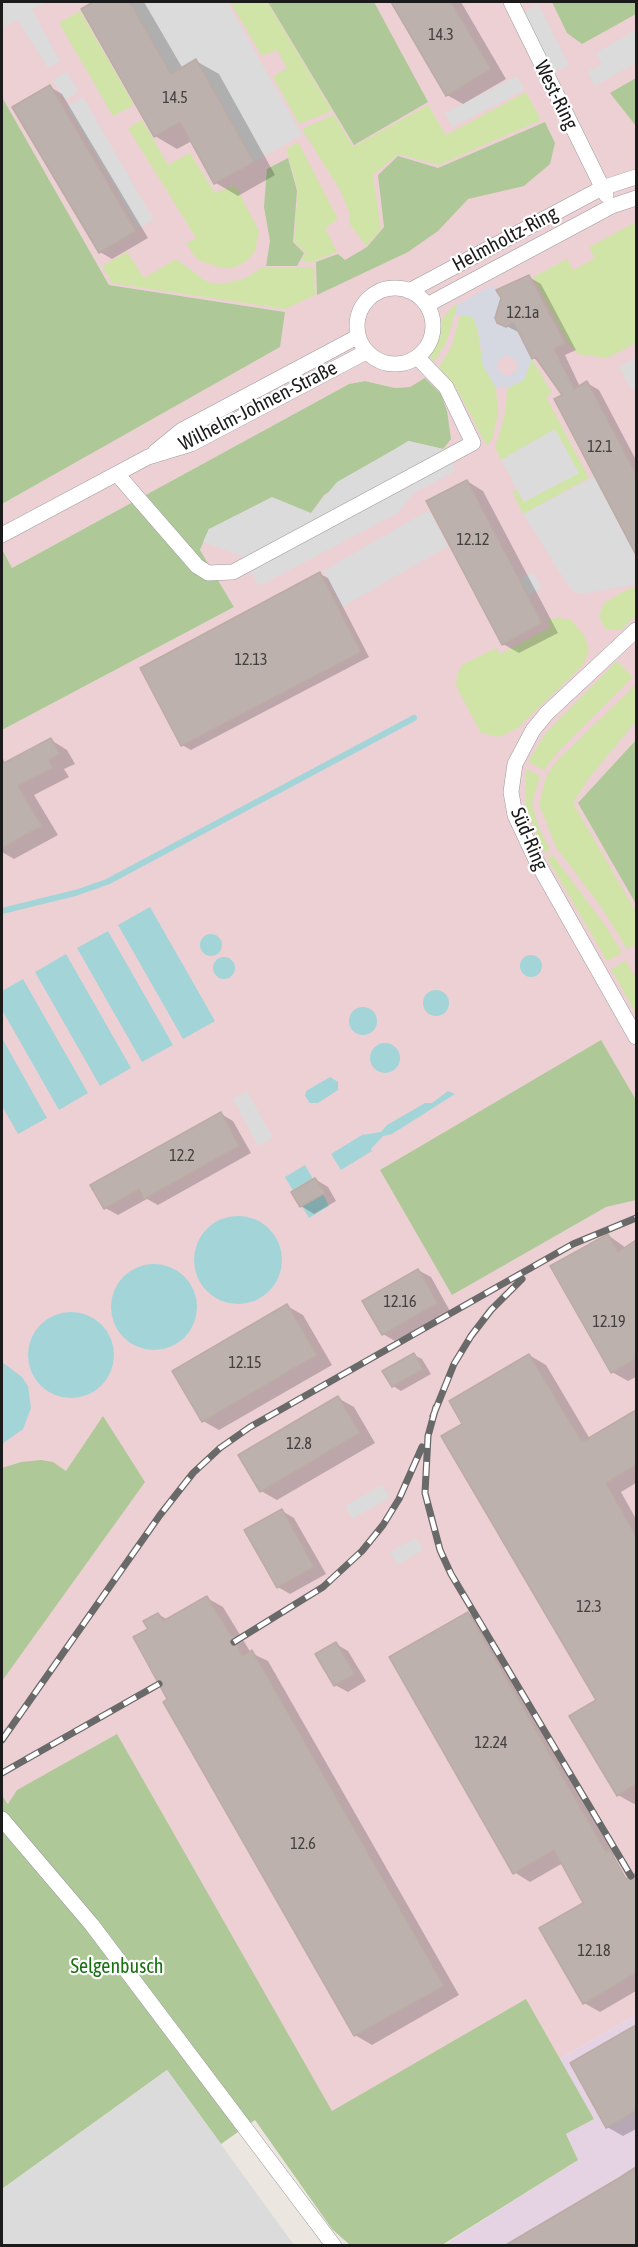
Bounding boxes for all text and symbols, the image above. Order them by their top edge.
house number: 14.3 [428,25,454,45]
street label: West-Ring [529,57,583,133]
house number: 14.5 [162,88,188,108]
street label: Helmholtz-Ring [448,201,562,277]
house number: 12.1a [507,303,539,323]
street label: Wilhelm-Johnen-Straße [175,356,341,456]
house number: 12.1 [587,437,613,457]
house number: 12.12 [457,530,489,550]
house number: 12.13 [235,650,267,670]
street label: Süd-Ring [505,804,553,874]
house number: 12.2 [169,1146,195,1166]
house number: 12.16 [384,1292,416,1312]
house number: 12.19 [593,1312,625,1332]
house number: 12.15 [229,1353,261,1373]
house number: 12.8 [286,1434,312,1454]
house number: 12.3 [576,1597,602,1617]
house number: 12.24 [475,1733,507,1753]
house number: 12.6 [290,1834,316,1854]
house number: 12.18 [578,1941,610,1961]
park label: Selgenbusch [71,1955,163,1979]

